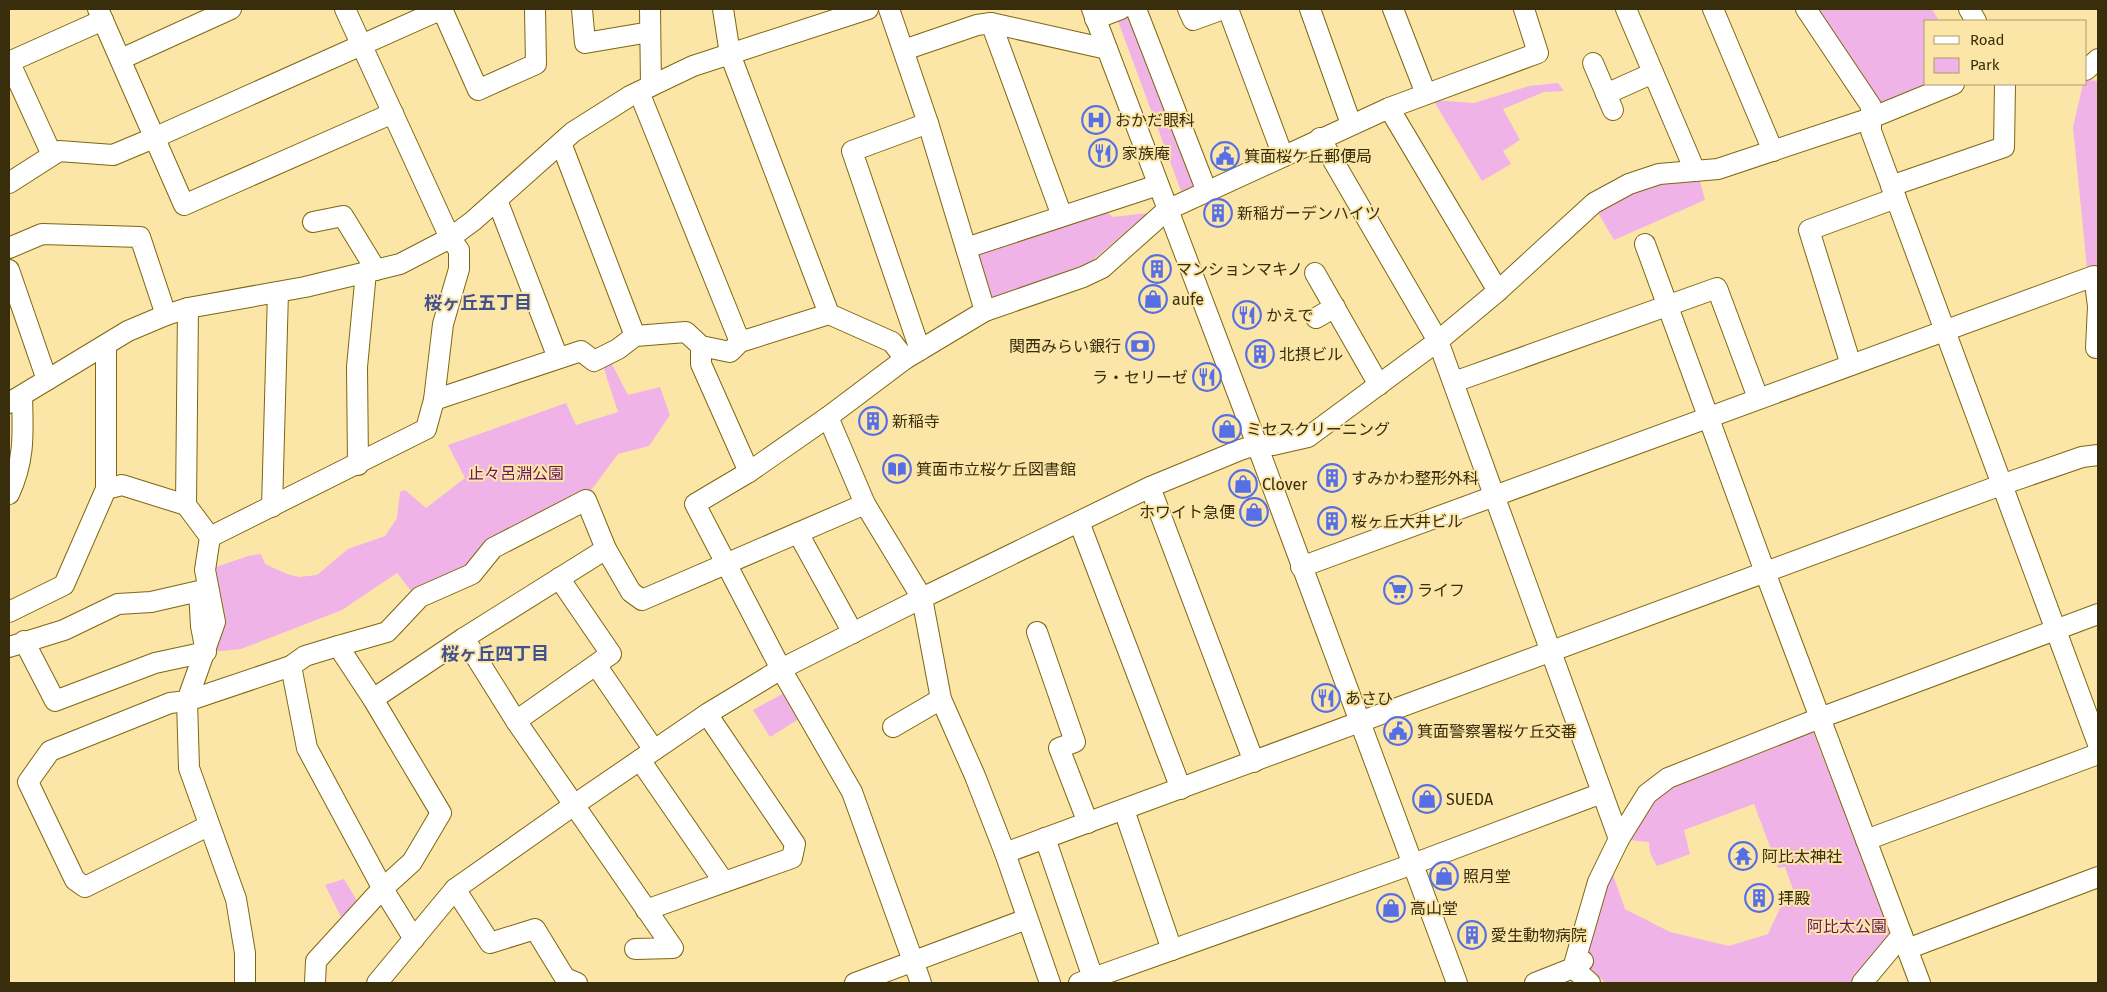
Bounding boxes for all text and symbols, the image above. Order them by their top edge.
legend [1924,20,2087,85]
text: Road [1970,31,2005,49]
text: Park [1970,56,2000,74]
hospital icon: おかだ眼科 [1081,105,1111,135]
place label: おかだ眼科 [1115,111,1195,130]
restaurant icon: 家族庵 [1088,138,1118,168]
public building icon: 箕面桜ケ丘郵便局 [1210,141,1240,171]
place label: 家族庵 [1122,144,1170,163]
place label: 箕面桜ケ丘郵便局 [1244,147,1372,166]
building icon: 新稲ガーデンハイツ [1203,198,1233,228]
place label: 新稲ガーデンハイツ [1237,204,1381,223]
building icon: マンションマキノ [1142,254,1172,284]
place label: マンションマキノ [1176,260,1303,279]
shop icon: aufe [1138,284,1168,314]
place label: aufe [1172,290,1204,309]
district label: 桜ヶ丘五丁目 [424,292,532,314]
restaurant icon: かえで [1232,300,1262,330]
place label: かえで [1266,306,1314,325]
bank icon: 関西みらい銀行 [1125,331,1155,361]
place label: 関西みらい銀行 [1009,337,1121,356]
building icon: 北摂ビル [1245,339,1275,369]
place label: 北摂ビル [1279,345,1343,364]
restaurant icon: ラ・セリーゼ [1192,362,1222,392]
place label: ラ・セリーゼ [1092,368,1188,387]
building icon: 新稲寺 [858,406,888,436]
place label: 新稲寺 [892,412,940,431]
shop icon: ミセスクリーニング [1212,414,1242,444]
place label: ミセスクリーニング [1246,420,1390,439]
library icon: 箕面市立桜ケ丘図書館 [882,454,912,484]
place label: 箕面市立桜ケ丘図書館 [916,460,1076,479]
building icon: すみかわ整形外科 [1317,463,1347,493]
park label: 止々呂淵公園 [468,464,564,483]
shop icon: Clover [1228,469,1258,499]
place label: すみかわ整形外科 [1351,469,1479,488]
place label: Clover [1262,475,1308,494]
shop icon: ホワイト急便 [1239,497,1269,527]
place label: ホワイト急便 [1139,503,1235,522]
building icon: 桜ヶ丘大井ビル [1317,506,1347,536]
place label: 桜ヶ丘大井ビル [1351,512,1463,531]
supermarket icon: ライフ [1383,575,1413,605]
place label: ライフ [1417,581,1465,600]
district label: 桜ヶ丘四丁目 [441,643,549,665]
restaurant icon: あさひ [1311,683,1341,713]
place label: あさひ [1345,689,1393,708]
public building icon: 箕面警察署桜ケ丘交番 [1383,716,1413,746]
place label: 箕面警察署桜ケ丘交番 [1417,722,1577,741]
shop icon: SUEDA [1412,784,1442,814]
place label: SUEDA [1446,790,1494,809]
temple icon: 阿比太神社 [1728,841,1758,871]
place label: 阿比太神社 [1762,847,1842,866]
shop icon: 照月堂 [1429,861,1459,891]
place label: 照月堂 [1463,867,1511,886]
building icon: 拝殿 [1744,883,1774,913]
place label: 拝殿 [1778,889,1810,908]
shop icon: 高山堂 [1376,893,1406,923]
place label: 高山堂 [1410,899,1458,918]
park label: 阿比太公園 [1807,917,1887,936]
building icon: 愛生動物病院 [1457,920,1487,950]
place label: 愛生動物病院 [1491,926,1587,945]

